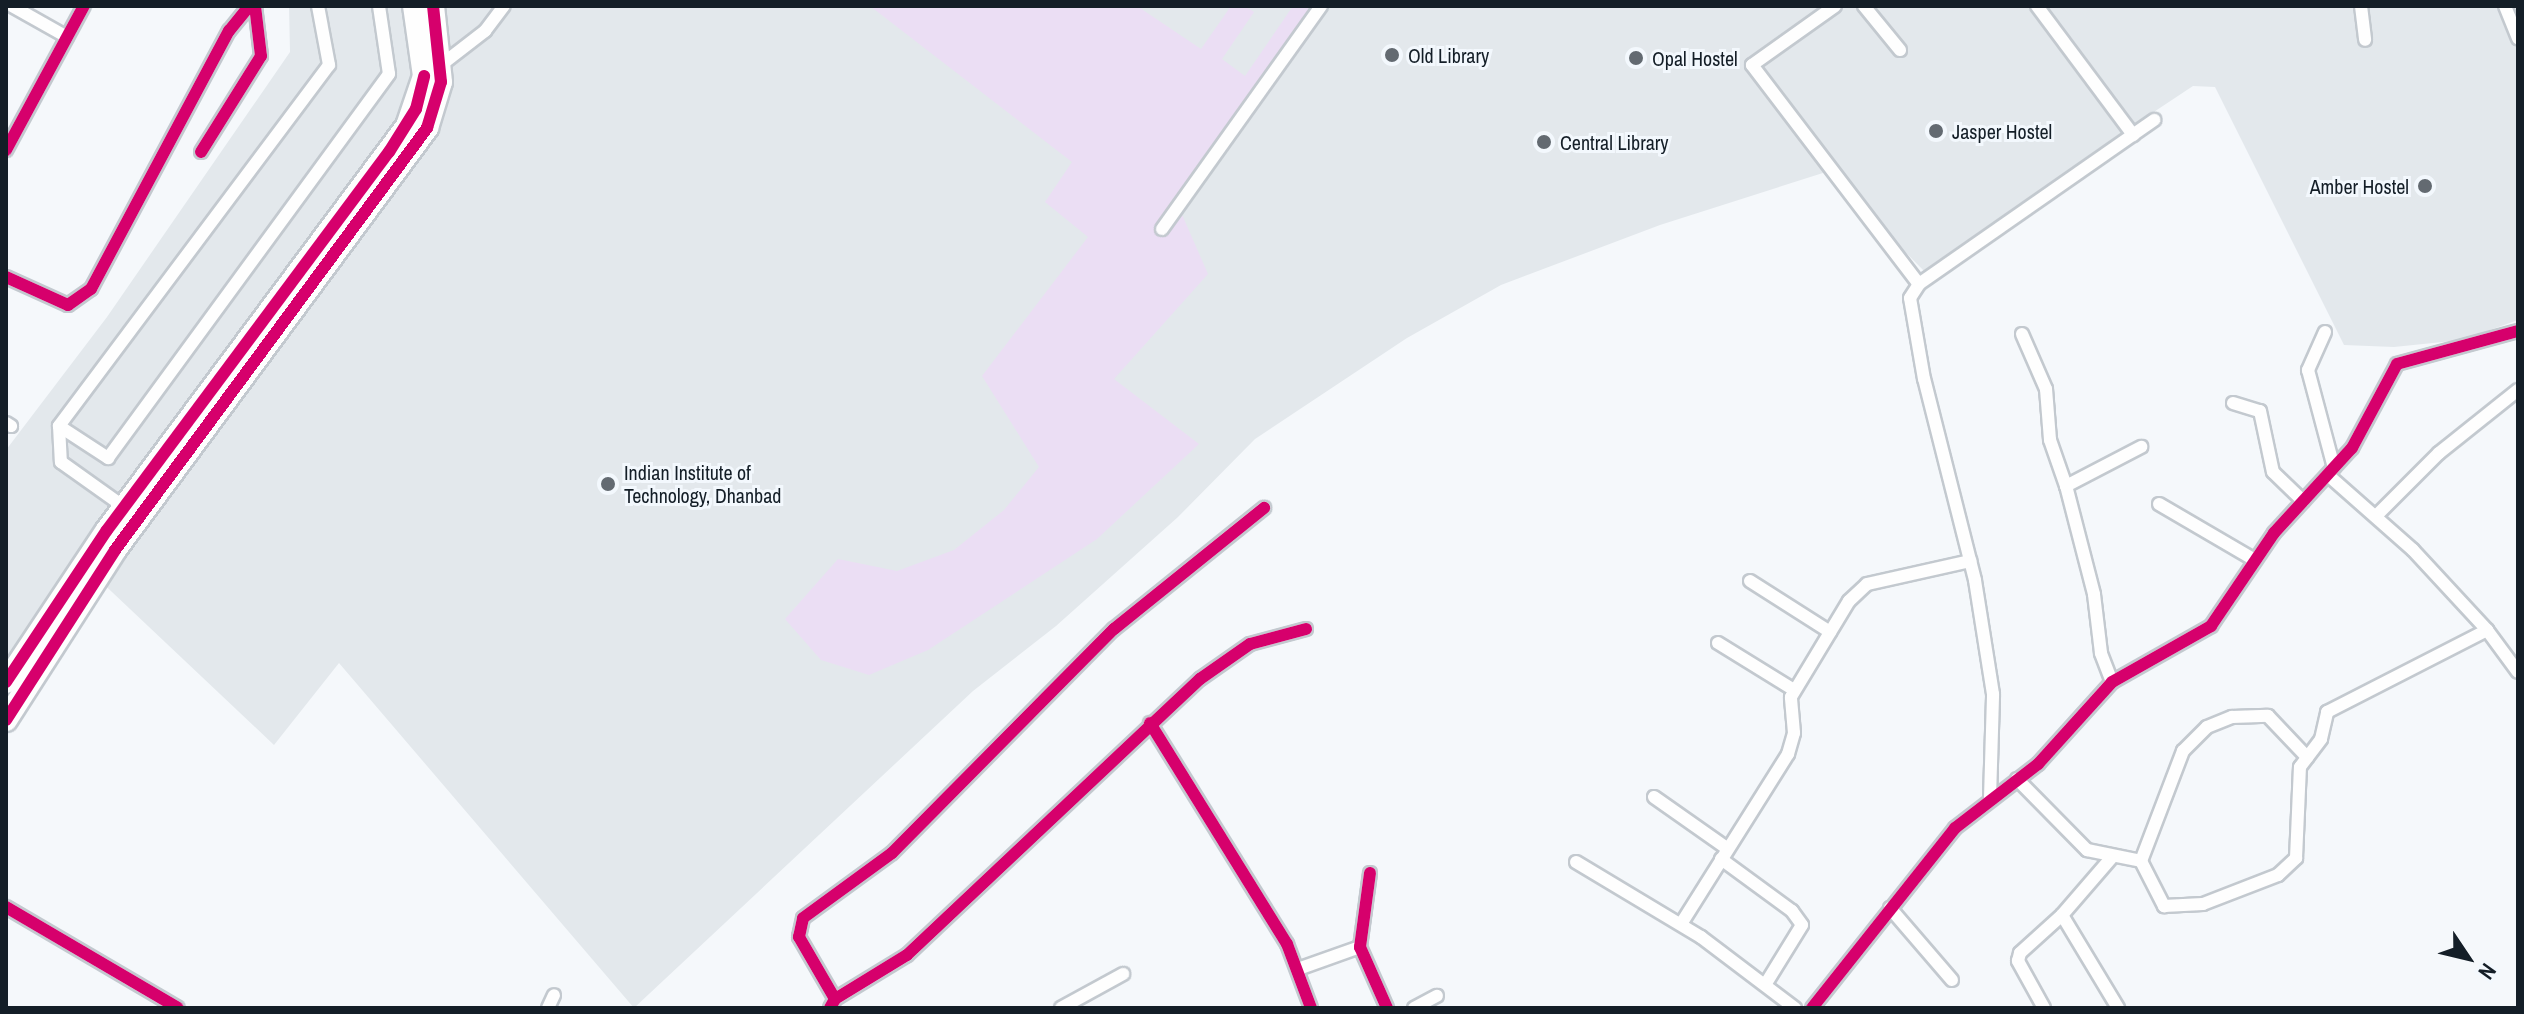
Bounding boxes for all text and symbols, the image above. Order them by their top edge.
place label: Old Library [1408,43,1489,67]
marker: Old Library [1383,46,1401,64]
place label: Opal Hostel [1652,46,1738,70]
marker: Opal Hostel [1627,49,1645,67]
place label: Jasper Hostel [1952,119,2052,143]
marker: Jasper Hostel [1927,122,1945,140]
place label: Central Library [1560,130,1668,154]
marker: Central Library [1535,133,1553,151]
place label: Amber Hostel [2310,174,2409,198]
marker: Amber Hostel [2416,177,2434,195]
place label: Indian Institute of Technology, Dhanbad [624,460,781,507]
marker: Indian Institute of Technology, Dhanbad [599,475,617,493]
north arrow [2428,918,2508,998]
text: N [2472,958,2504,986]

